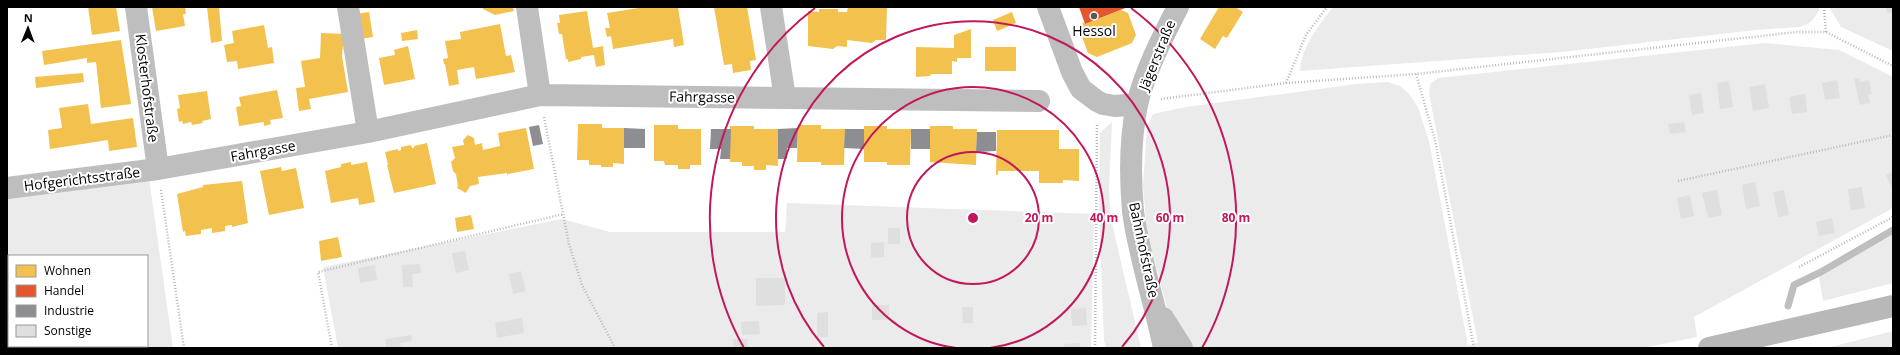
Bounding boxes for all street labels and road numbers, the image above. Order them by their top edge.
street label: Jägerstraße [1133,17,1179,95]
street label: Klosterhofstraße [131,33,164,143]
street label: Fahrgasse [669,86,735,107]
street label: Fahrgasse [229,135,297,166]
street label: Hofgerichtsstraße [23,162,141,195]
street label: Bahnhofstraße [1125,200,1164,300]

